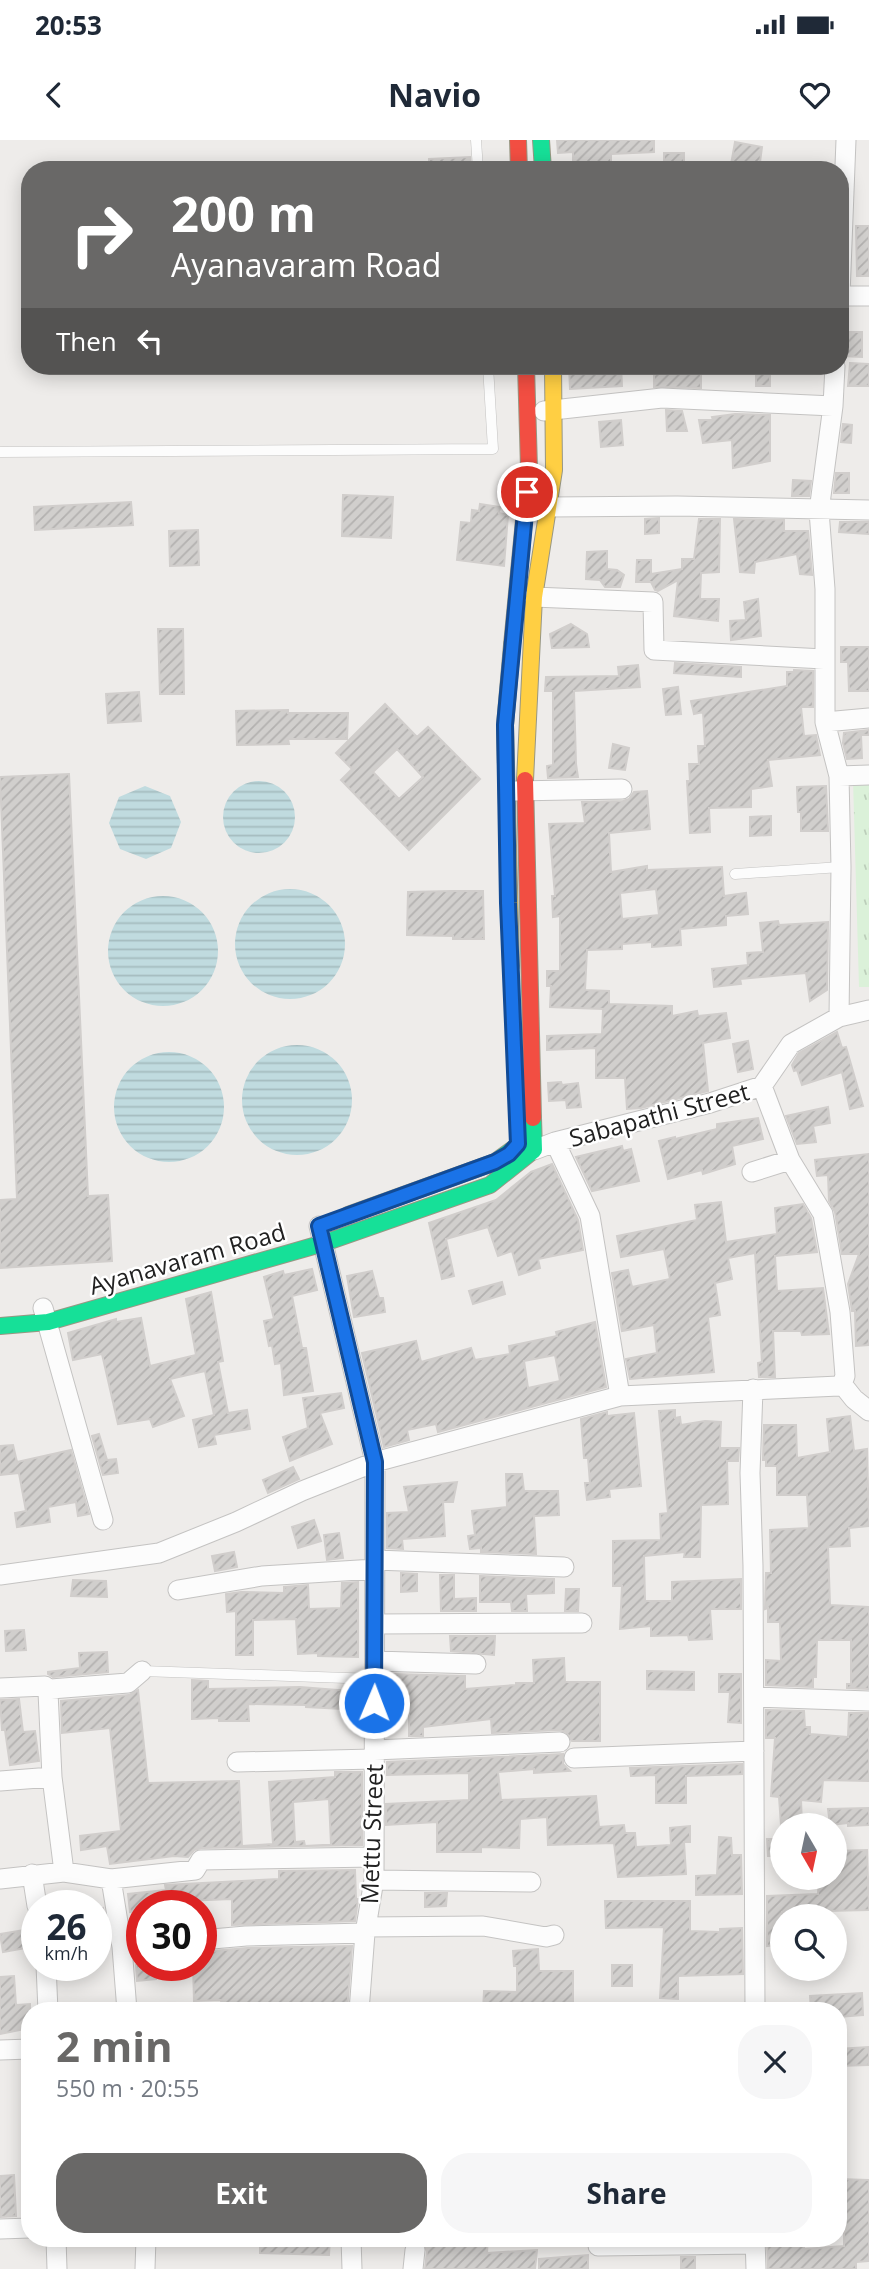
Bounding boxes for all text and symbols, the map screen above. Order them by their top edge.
text: 20:53 [35,7,102,43]
text: Navio [388,73,481,116]
icon: back [35,76,73,114]
icon: heart [796,76,834,114]
text: 200 m [171,180,316,246]
icon: right [56,189,147,280]
text: Ayanavaram Road [171,243,441,286]
icon: left [131,322,169,360]
text: Then [56,323,117,359]
pin [497,462,557,522]
icon: arrive [508,473,546,511]
street label: Sabapathi Street [565,1074,753,1154]
street label: Ayanavaram Road [85,1214,289,1302]
position arrow [337,1666,411,1740]
street label: Mettu Street [352,1763,390,1905]
north arrow [770,1813,847,1890]
map controls [770,1813,847,1981]
speed limit sign: 30 [126,1890,217,1981]
text: 26 [46,1903,87,1950]
button: search [770,1904,847,1981]
text: km/h [45,1941,88,1965]
text: 2 min [56,2017,173,2074]
button: close [738,2025,812,2099]
text: 550 m · 20:55 [56,2072,199,2104]
button: Exit [56,2153,427,2233]
button: Share [441,2153,812,2233]

